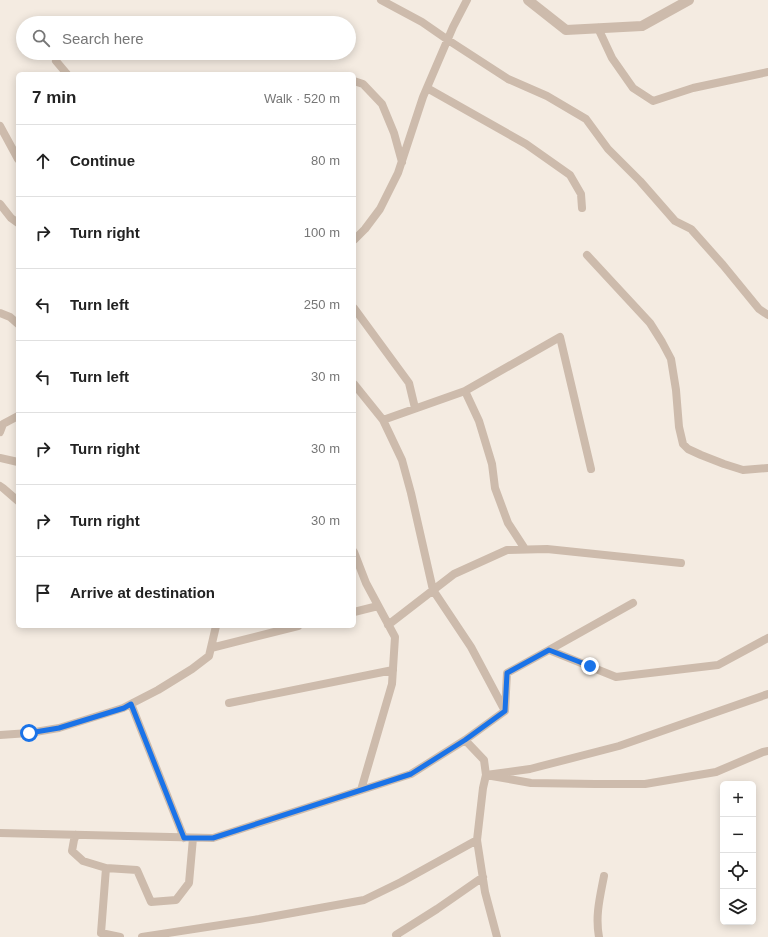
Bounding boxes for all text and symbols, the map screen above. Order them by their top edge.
search box [16,16,356,60]
icon: search [30,27,52,49]
text: Search here [62,30,144,47]
text: 7 min [32,88,76,107]
text: Walk · 520 m [264,91,340,106]
icon: ahead [32,150,54,172]
text: Continue [70,152,135,169]
text: 80 m [311,153,340,168]
icon: right [32,222,54,244]
text: Turn right [70,224,140,241]
text: 100 m [304,225,340,240]
icon: left [32,294,54,316]
text: Turn left [70,296,129,313]
text: 250 m [304,297,340,312]
icon: left [32,366,54,388]
text: Turn left [70,368,129,385]
text: 30 m [311,369,340,384]
icon: right [32,438,54,460]
text: Turn right [70,440,140,457]
text: 30 m [311,441,340,456]
icon: right [32,510,54,532]
text: Turn right [70,512,140,529]
text: 30 m [311,513,340,528]
icon: arrive [32,582,54,604]
text: Arrive at destination [70,584,215,601]
route end [581,657,599,675]
route start [20,724,38,742]
map controls [720,781,756,925]
button: + [720,781,756,817]
button: − [720,817,756,853]
button: locate [720,853,756,889]
button: layers [720,889,756,925]

